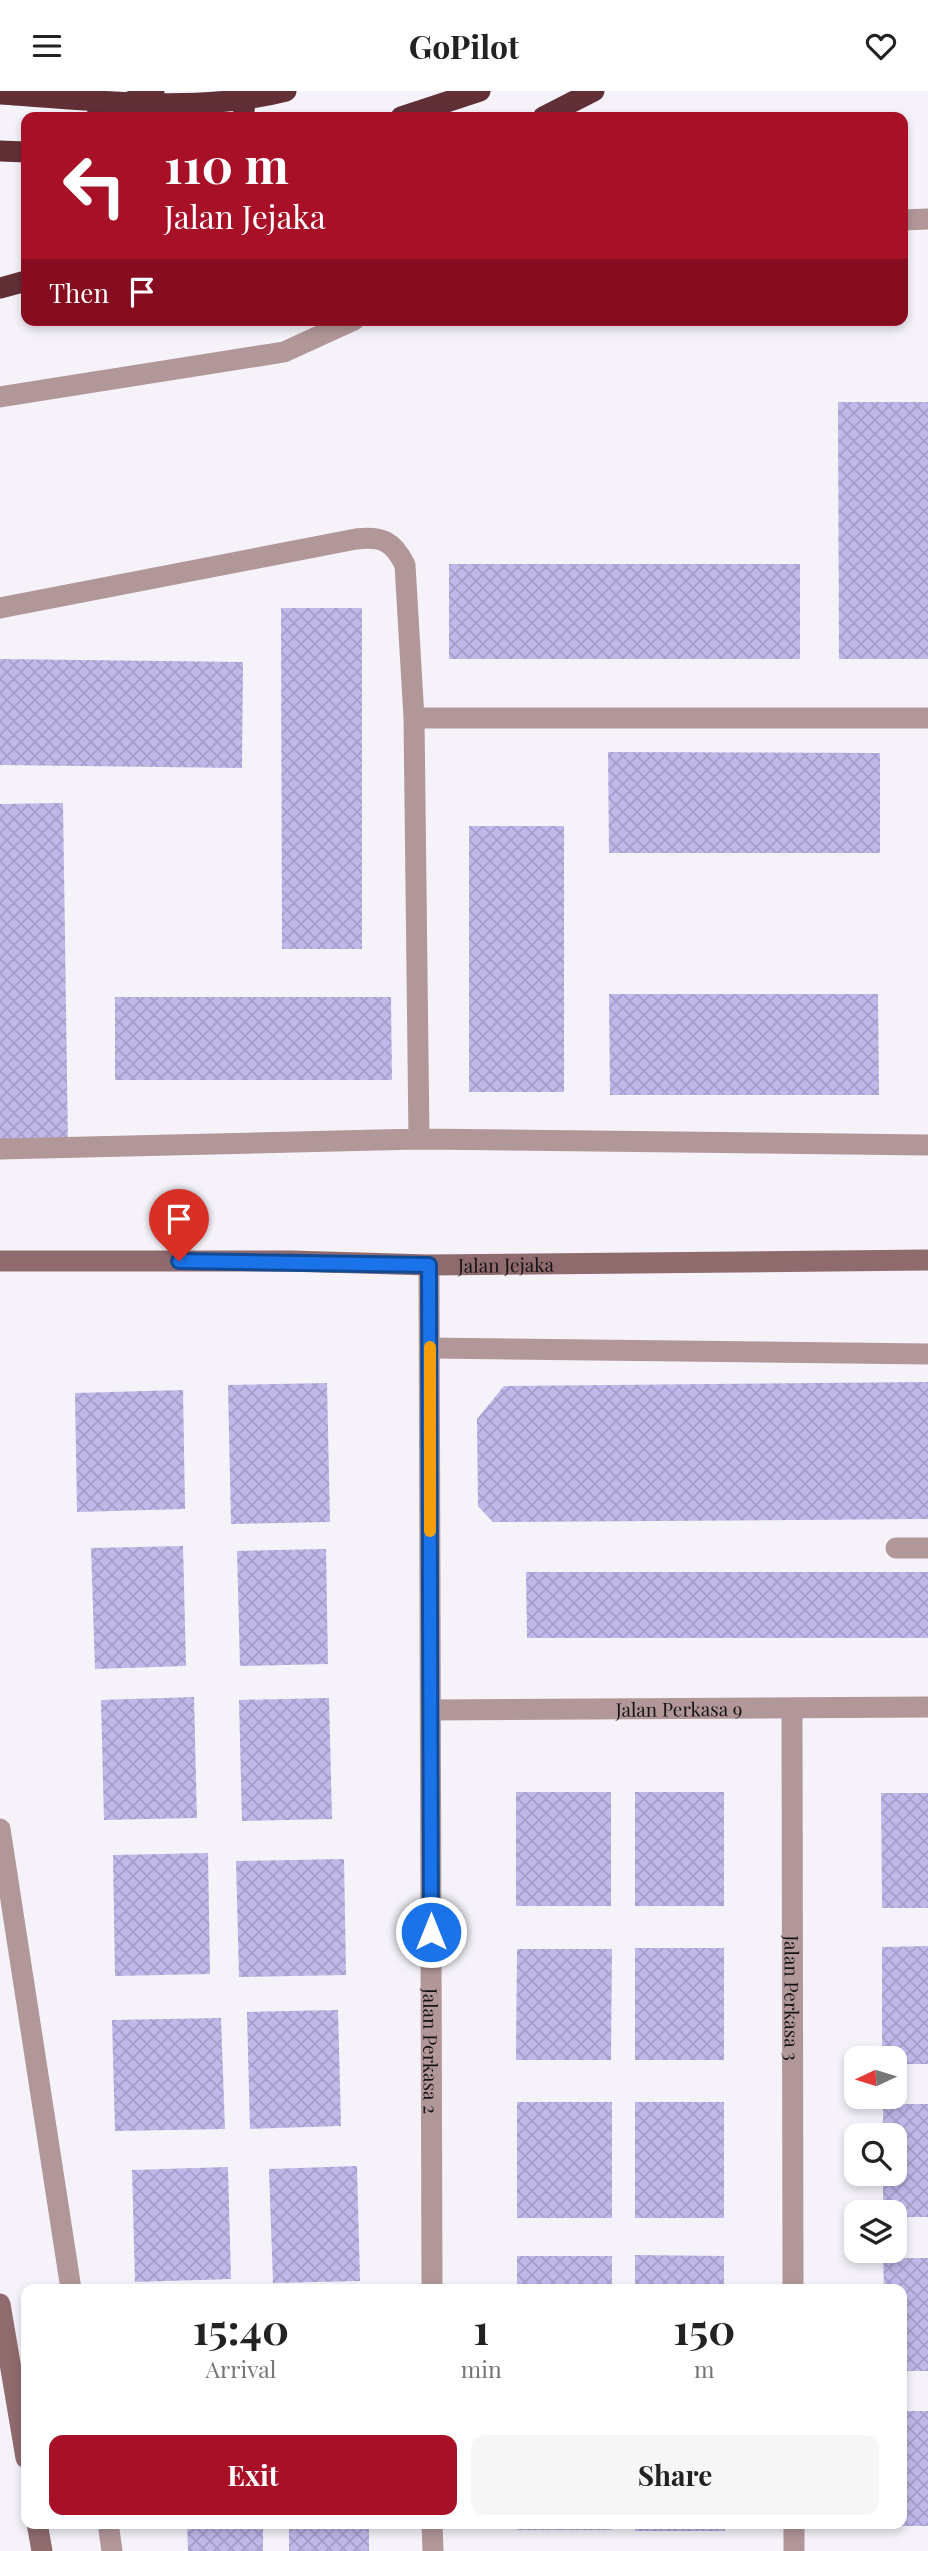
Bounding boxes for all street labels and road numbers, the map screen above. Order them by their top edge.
street label: Jalan Jejaka [457,1251,555,1278]
street label: Jalan Perkasa 9 [615,1695,742,1722]
street label: Jalan Perkasa 3 [779,1934,806,2061]
street label: Jalan Perkasa 2 [418,1987,444,2114]

